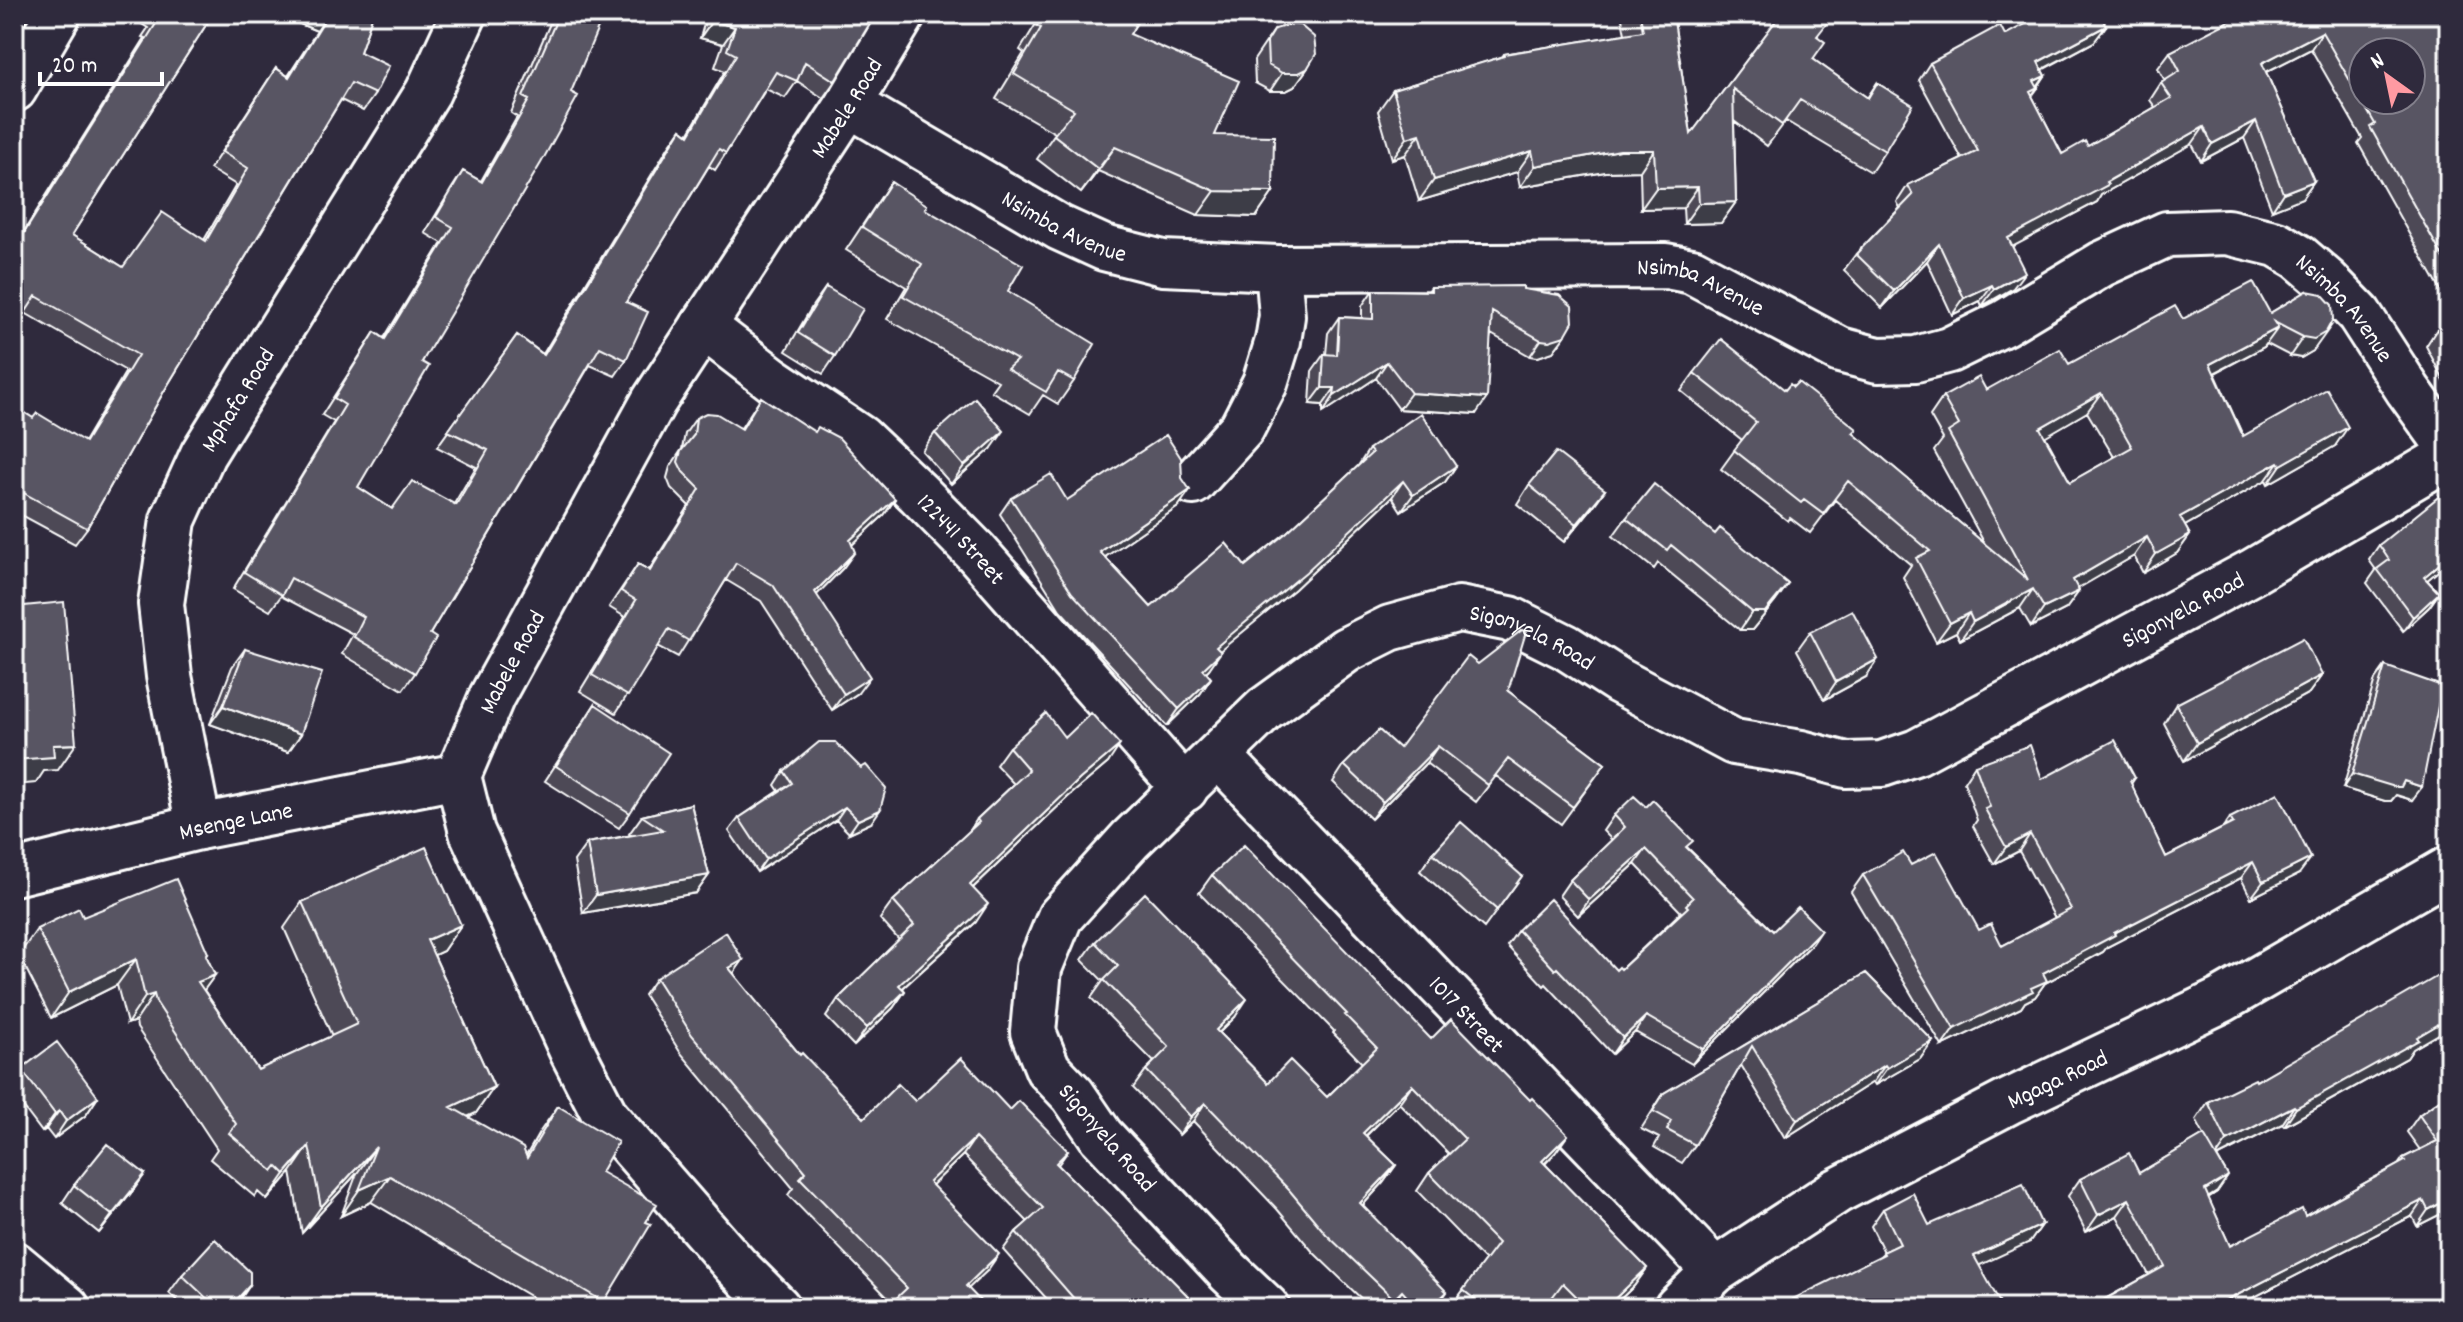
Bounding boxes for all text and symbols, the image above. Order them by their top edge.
scale bar [40,36,162,86]
north arrow [2347,36,2427,116]
text: N [2365,46,2391,78]
text: 20 m [52,50,98,84]
street label: Mabele Road [804,52,893,166]
street label: Nsimba Avenue [994,183,1130,273]
street label: Nsimba Avenue [2287,247,2400,370]
street label: Nsimba Avenue [1637,252,1769,326]
street label: Mphafa Road [194,342,285,460]
street label: 122441 Street [908,487,1012,594]
street label: Sigonyela Road [2116,565,2251,659]
street label: Sigonyela Road [1466,597,1600,681]
street label: Mabele Road [472,605,556,720]
street label: Msenge Lane [176,795,296,851]
street label: 1017 Street [1419,969,1511,1063]
street label: Mgaga Road [2002,1043,2114,1120]
street label: Sigonyela Road [1049,1077,1163,1201]

